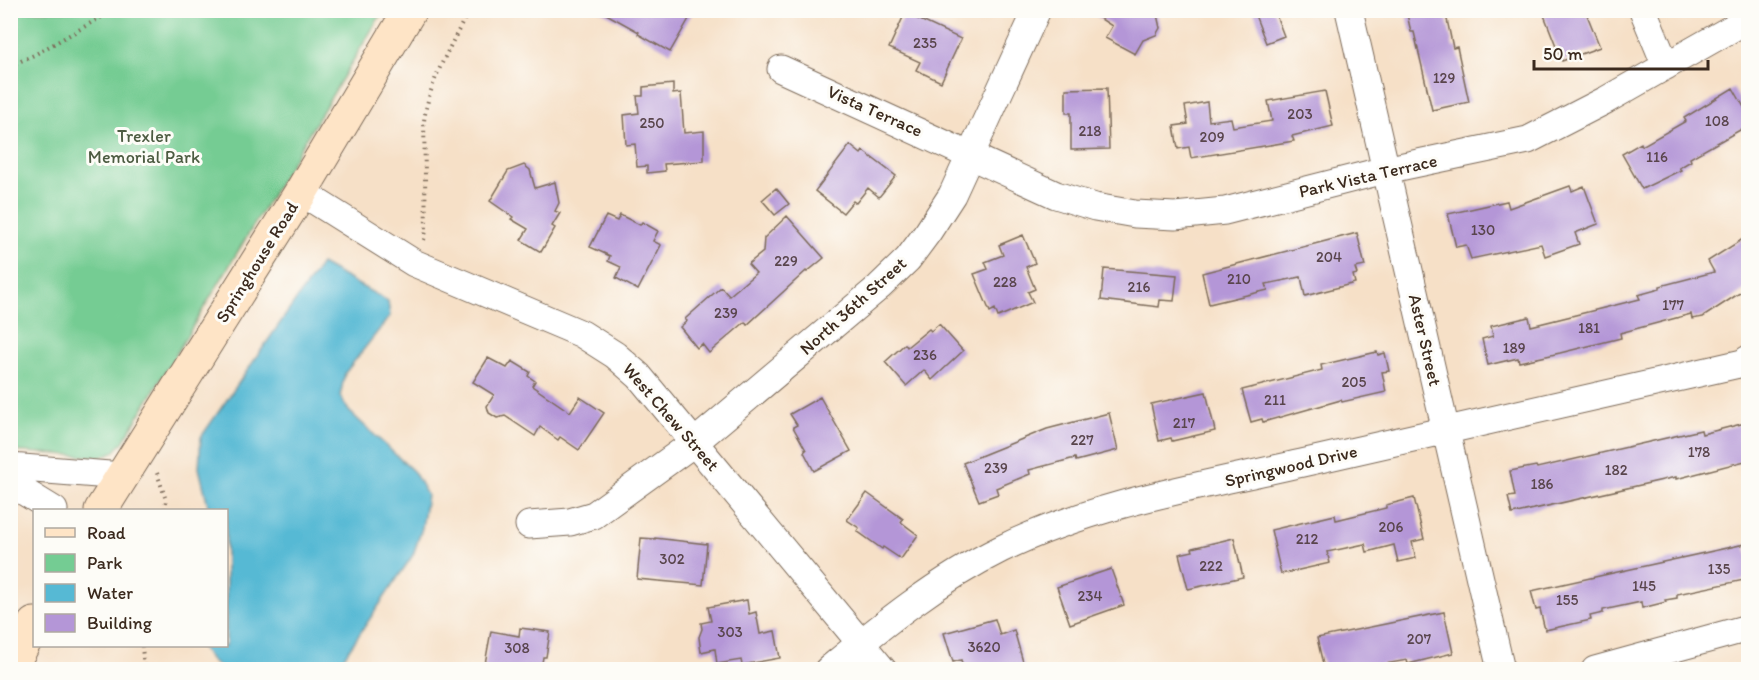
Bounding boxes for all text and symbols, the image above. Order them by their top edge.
scale bar [1534,33,1708,71]
house number: 235 [913,34,937,52]
text: 50 m [1543,43,1583,65]
house number: 129 [1433,69,1455,87]
street label: Vista Terrace [824,80,926,142]
house number: 203 [1287,105,1313,123]
house number: 108 [1705,112,1729,130]
house number: 250 [639,114,665,132]
house number: 218 [1078,122,1102,140]
park label: Trexler Memorial Park [88,125,200,168]
house number: 209 [1200,128,1225,146]
house number: 116 [1646,148,1668,166]
street label: Park Vista Terrace [1297,149,1439,203]
street label: Springhouse Road [211,197,303,327]
house number: 130 [1471,221,1495,239]
house number: 204 [1316,248,1342,266]
house number: 229 [774,252,798,270]
street label: North 36th Street [795,252,911,360]
house number: 210 [1227,270,1251,288]
house number: 228 [993,273,1017,291]
house number: 216 [1128,278,1150,296]
street label: Aster Street [1404,292,1446,388]
house number: 177 [1662,296,1684,314]
house number: 239 [714,304,738,322]
house number: 181 [1578,319,1600,337]
house number: 189 [1502,339,1526,357]
house number: 236 [913,346,937,364]
street label: West Chew Street [618,358,724,476]
house number: 205 [1341,373,1367,391]
house number: 211 [1264,391,1286,409]
house number: 217 [1173,414,1196,432]
house number: 227 [1070,431,1094,449]
street label: Springwood Drive [1223,440,1359,492]
house number: 178 [1688,443,1710,461]
house number: 239 [984,459,1008,477]
house number: 182 [1604,461,1628,479]
house number: 186 [1530,475,1554,493]
legend [33,509,228,647]
house number: 206 [1378,518,1404,536]
text: Road [87,522,126,544]
house number: 212 [1296,530,1318,548]
house number: 302 [659,550,685,568]
text: Park [87,552,122,574]
house number: 222 [1199,557,1223,575]
house number: 135 [1707,560,1731,578]
house number: 145 [1632,577,1656,595]
text: Water [87,582,133,604]
house number: 234 [1077,587,1103,605]
house number: 155 [1556,591,1578,609]
text: Building [87,612,153,634]
house number: 303 [717,623,743,641]
house number: 207 [1407,630,1432,648]
house number: 3620 [967,638,1001,656]
house number: 308 [504,639,530,657]

